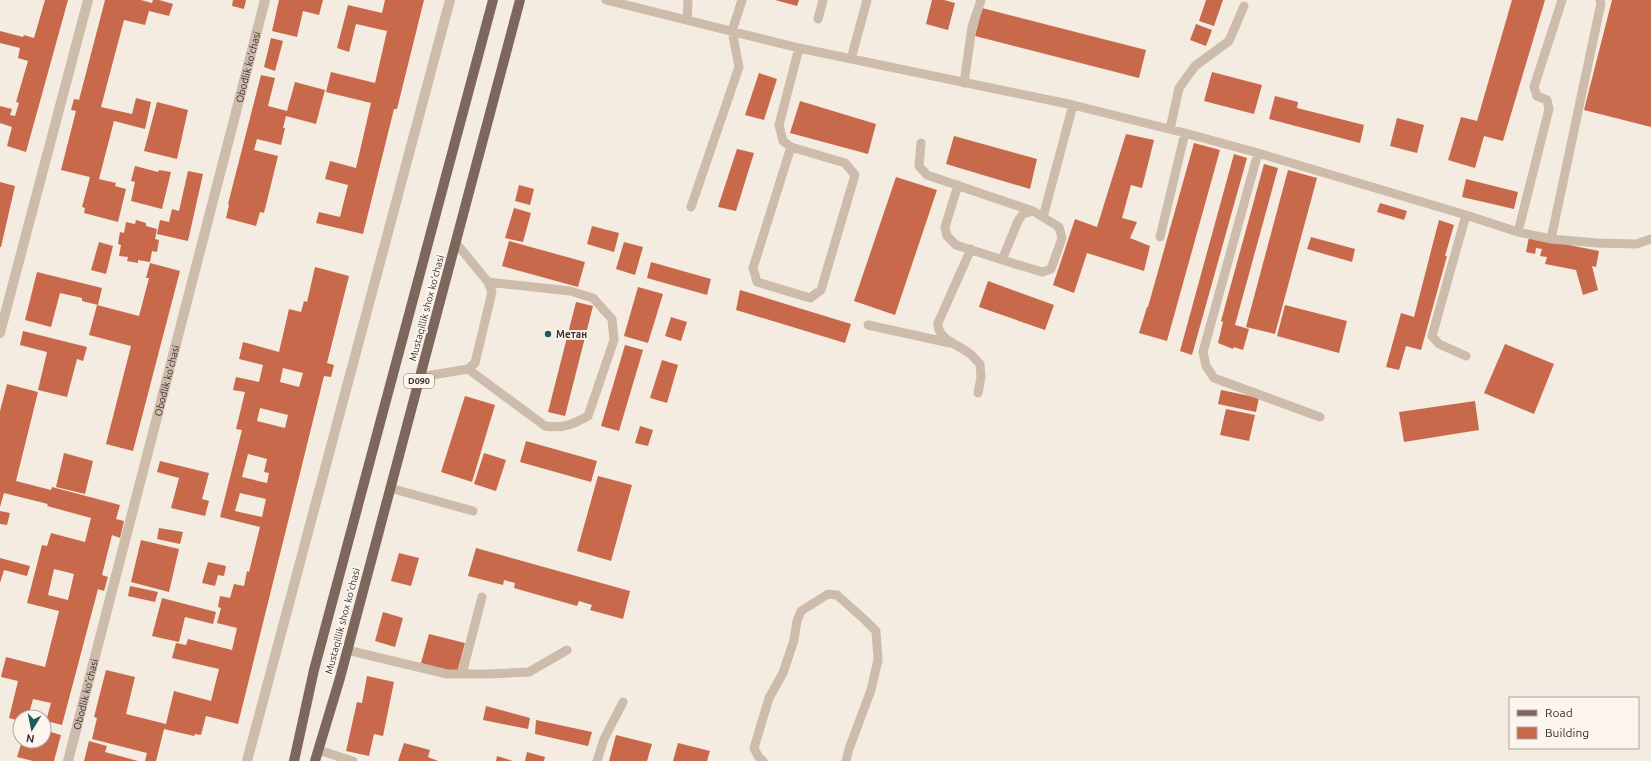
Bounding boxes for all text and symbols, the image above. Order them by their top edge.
street label: Obodlik ko'chasi [234,30,263,104]
street label: Mustaqillik shox ko'chasi [407,254,446,362]
marker: Метан [543,329,553,339]
place label: Метан [556,329,587,340]
street label: Obodlik ko'chasi [153,344,181,417]
road number: D090 [404,374,434,388]
street label: Mustaqillik shox ko'chasi [323,567,362,675]
street label: Obodlik ko'chasi [71,658,100,731]
legend [1509,697,1639,749]
text: Road [1545,706,1573,719]
north arrow [12,709,52,749]
text: Building [1545,726,1589,739]
text: N [25,732,35,745]

